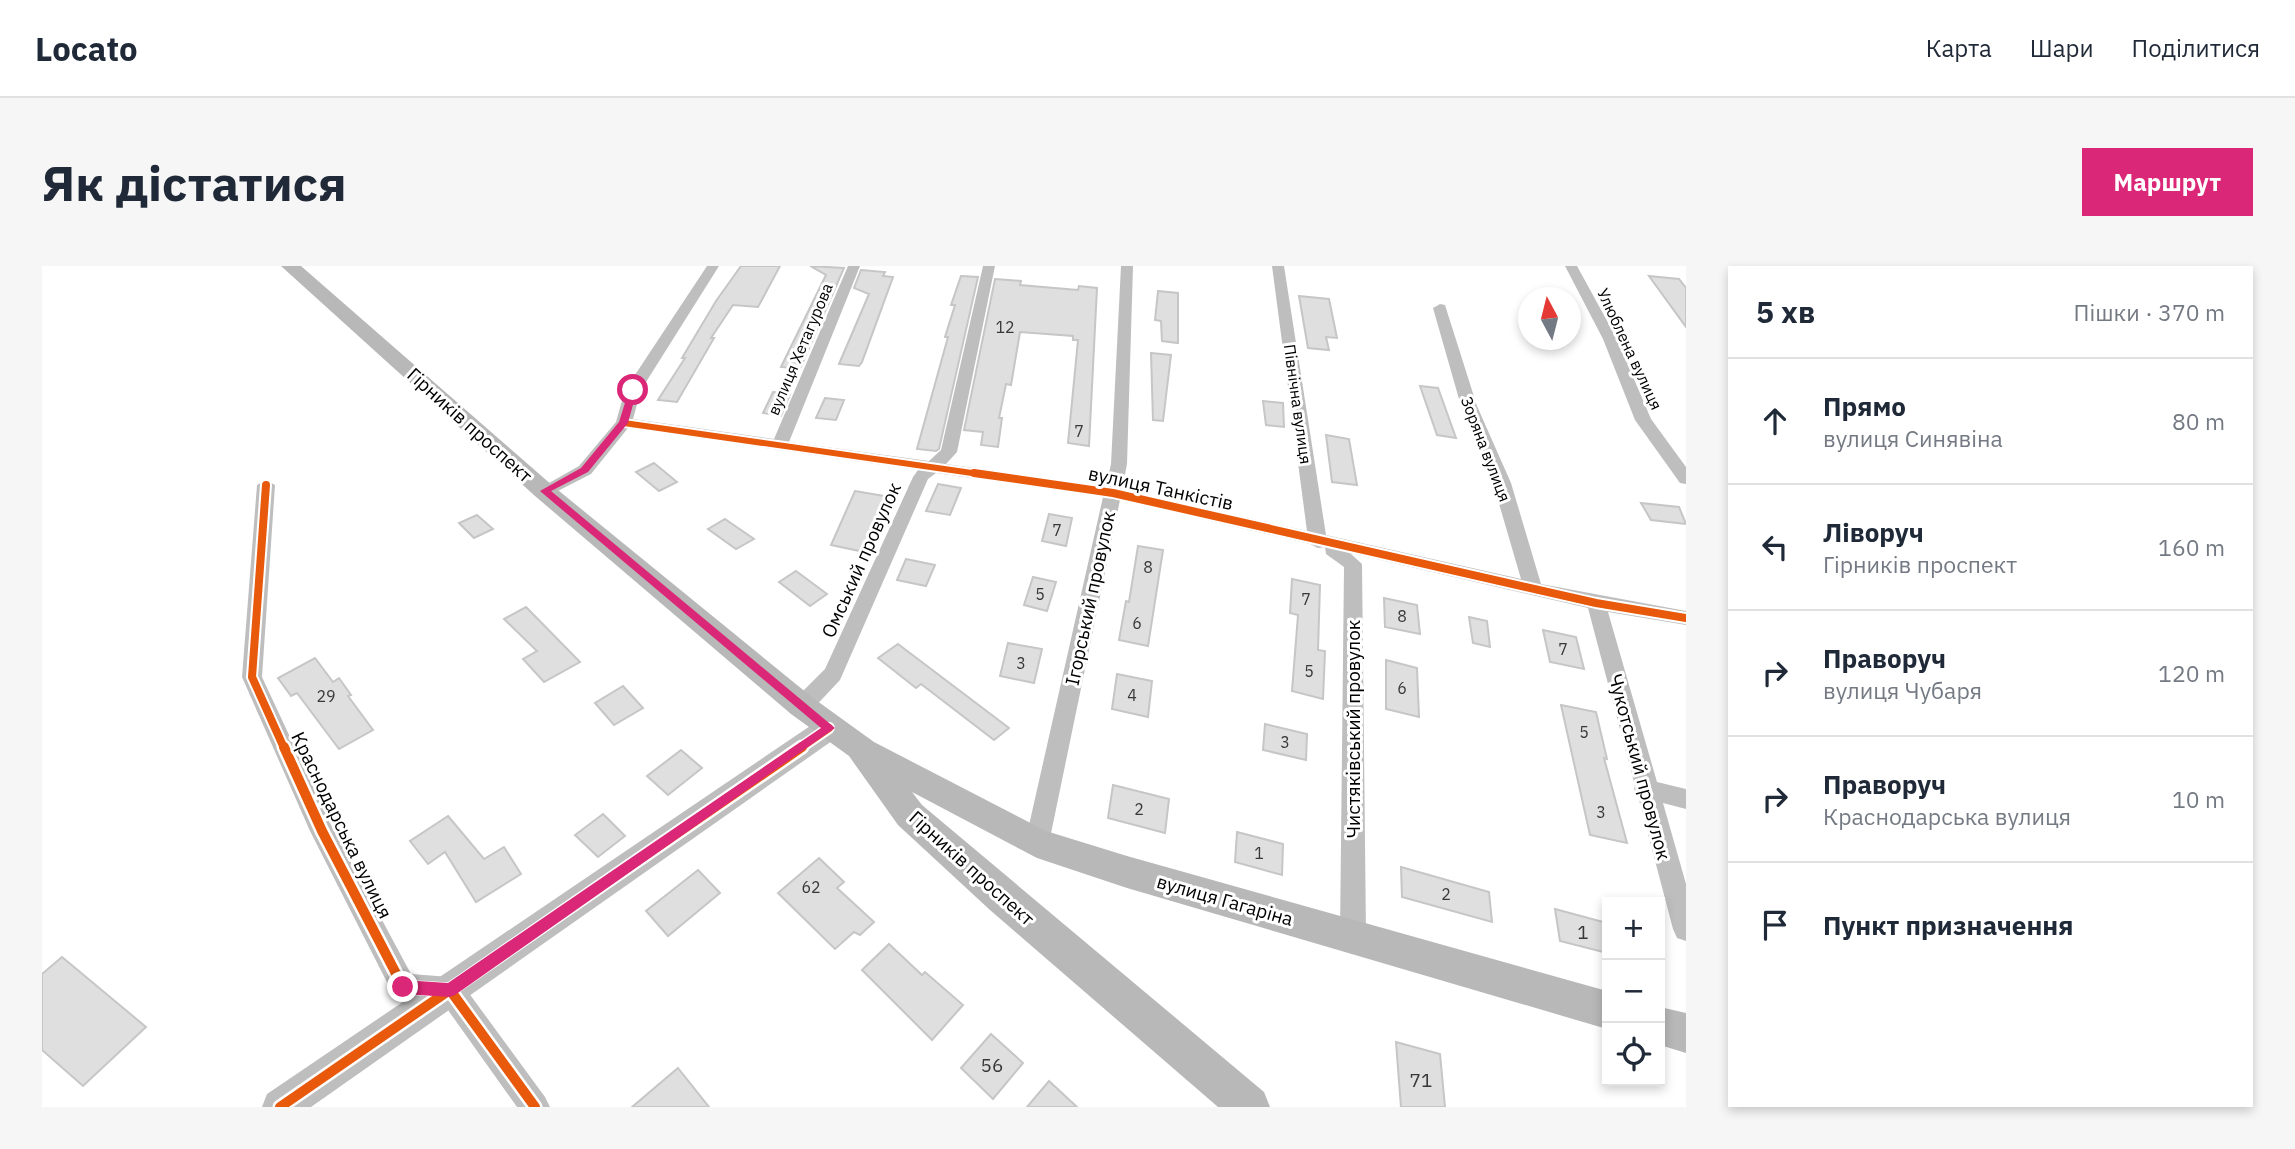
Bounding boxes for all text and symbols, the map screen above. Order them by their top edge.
text: Locato [35,27,138,70]
text: Карта [1926,32,1992,64]
text: Шари [2030,32,2094,64]
text: Поділитися [2132,32,2260,64]
button: Маршрут [2082,148,2253,216]
text: Як дістатися [42,151,347,214]
street label: вулиця Хетагурова [763,279,837,418]
street label: Улюблена вулиця [1593,285,1667,413]
north arrow [1518,287,1581,350]
text: 5 хв [1756,292,1815,331]
text: Пішки · 370 m [2074,297,2225,327]
house number: 12 [995,317,1015,337]
street label: Північна вулиця [1280,343,1316,465]
street label: Гірників проспект [402,362,538,488]
route start [617,374,648,405]
text: Прямо [1823,389,1906,423]
street label: Зоряна вулиця [1457,394,1515,504]
icon: ahead [1756,402,1794,440]
text: 80 m [2172,406,2225,436]
house number: 7 [1074,421,1084,441]
text: вулиця Синявіна [1823,423,2003,453]
street label: вулиця Танкістів [1086,461,1236,515]
street label: Омський провулок [816,479,906,641]
street label: Ігорський провулок [1060,509,1120,687]
text: Ліворуч [1823,515,1924,549]
house number: 7 [1052,520,1062,540]
icon: left [1756,528,1794,566]
text: 160 m [2158,532,2225,562]
text: Гірників проспект [1823,549,2017,579]
house number: 8 [1143,557,1153,577]
house number: 5 [1035,584,1045,604]
house number: 7 [1301,589,1311,609]
house number: 8 [1397,606,1407,626]
house number: 6 [1132,613,1142,633]
street label: Чистяківський провулок [1341,620,1365,838]
house number: 7 [1558,639,1568,659]
text: Праворуч [1823,641,1946,675]
house number: 3 [1016,653,1026,673]
icon: right [1756,654,1794,692]
text: 120 m [2158,658,2225,688]
house number: 5 [1304,661,1314,681]
street label: Чукотський провулок [1604,671,1676,863]
text: вулиця Чубаря [1823,675,1982,705]
house number: 6 [1397,678,1407,698]
house number: 4 [1127,685,1137,705]
house number: 29 [316,686,336,706]
house number: 5 [1579,722,1589,742]
street label: Краснодарська вулиця [286,728,398,922]
house number: 3 [1280,732,1290,752]
text: Праворуч [1823,767,1946,801]
icon: right [1756,780,1794,818]
text: 10 m [2172,784,2225,814]
house number: 2 [1134,799,1144,819]
text: Краснодарська вулиця [1823,801,2071,831]
house number: 3 [1596,802,1606,822]
street label: Гірників проспект [904,805,1040,931]
house number: 1 [1254,843,1264,863]
street label: вулиця Гагаріна [1154,869,1296,931]
house number: 62 [801,877,821,897]
house number: 2 [1441,884,1451,904]
map controls [1602,897,1665,1086]
button: + [1602,897,1665,960]
icon: arrive [1756,906,1794,944]
text: Пункт призначення [1823,908,2073,942]
house number: 1 [1577,920,1589,944]
button: − [1602,960,1665,1023]
route end [387,971,418,1002]
button: locate [1602,1023,1665,1086]
house number: 56 [981,1053,1003,1077]
house number: 71 [1410,1068,1432,1092]

